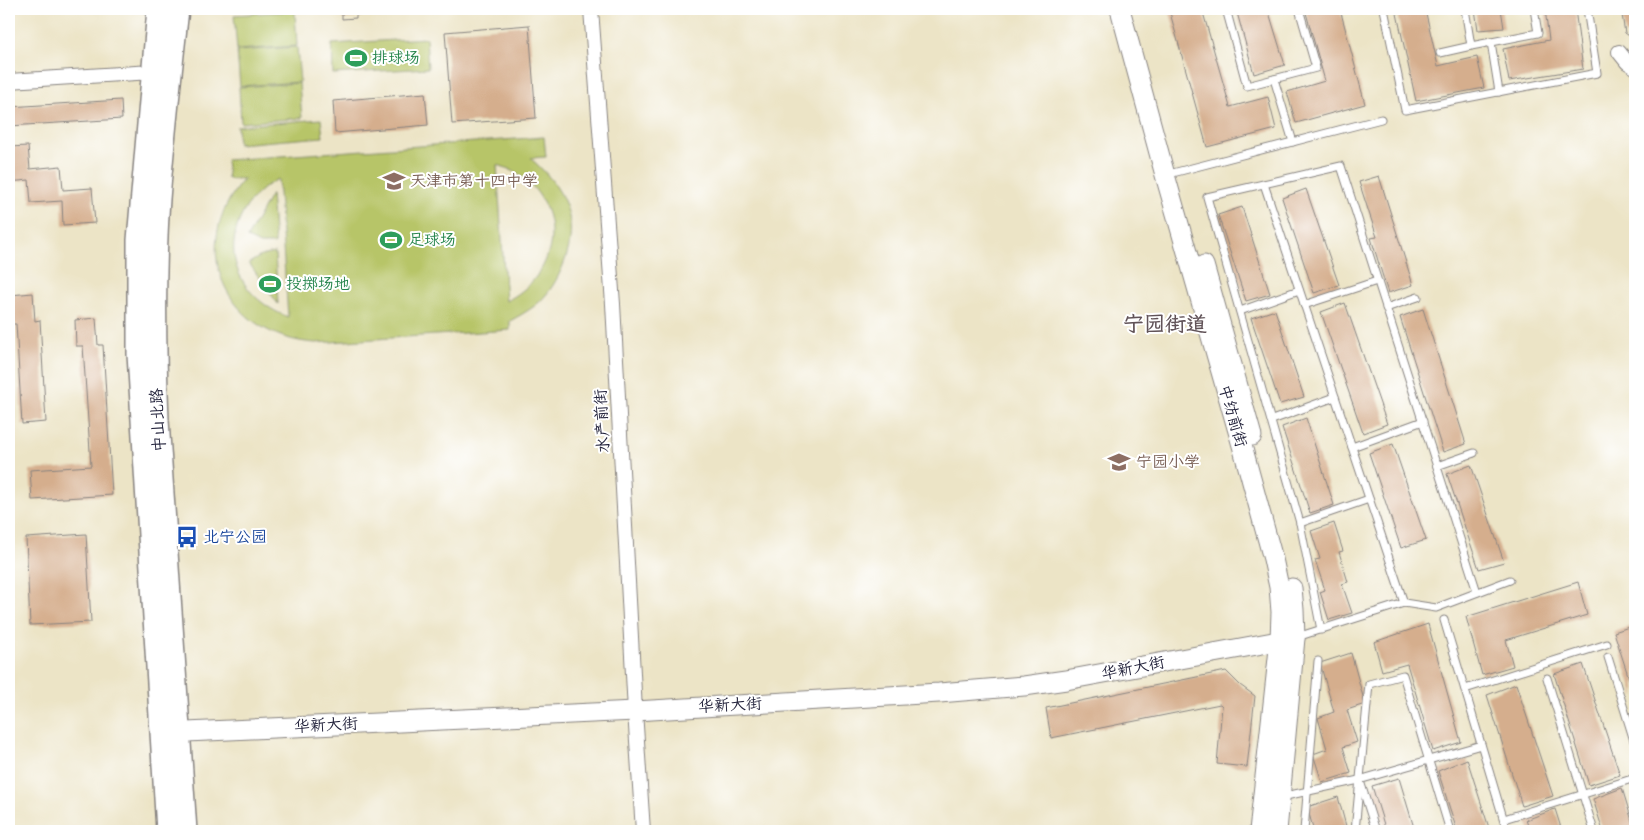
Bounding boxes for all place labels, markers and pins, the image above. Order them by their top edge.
sports icon: 排球场 [343,45,369,71]
place label: 排球场 [372,47,420,69]
school or university icon: 天津市第十四中学 [381,168,407,194]
place label: 天津市第十四中学 [410,170,538,192]
sports icon: 足球场 [378,227,404,253]
place label: 足球场 [408,229,456,251]
sports icon: 投掷场地 [257,271,283,297]
place label: 投掷场地 [286,273,350,295]
school or university icon: 宁园小学 [1106,449,1132,475]
place label: 宁园小学 [1136,451,1200,473]
bus stop icon: 北宁公园 [174,524,200,550]
place label: 北宁公园 [203,526,267,548]

